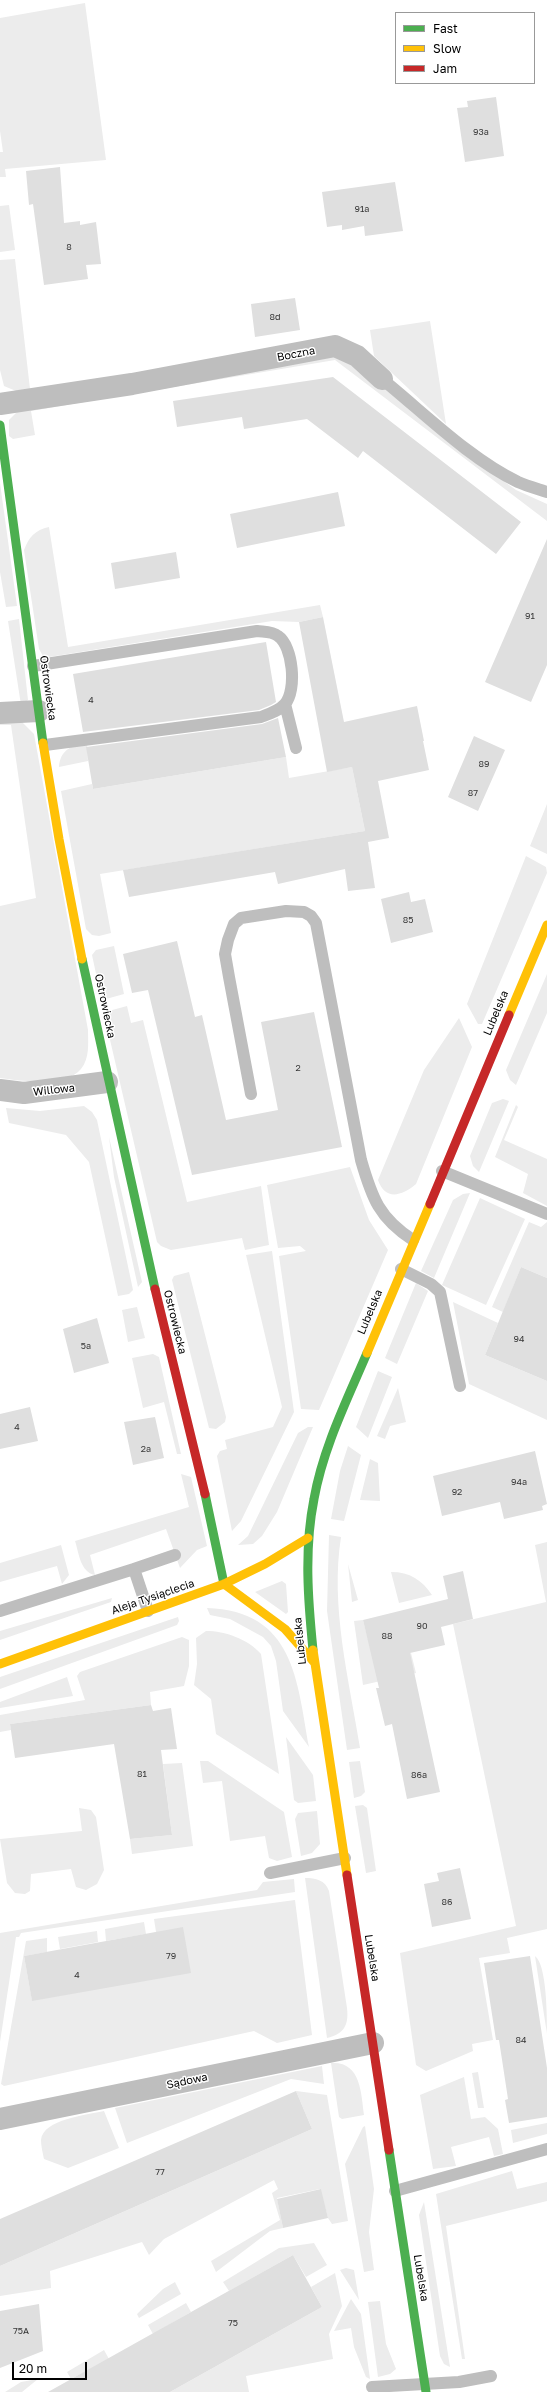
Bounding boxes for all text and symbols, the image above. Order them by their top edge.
legend [395,12,535,84]
text: Fast [433,21,458,36]
text: Slow [433,41,461,56]
text: Jam [433,61,457,76]
house number: 93a [473,127,489,137]
house number: 91a [355,204,369,214]
house number: 8 [66,242,72,252]
house number: 8d [269,312,281,322]
street label: Boczna [276,344,316,364]
house number: 91 [525,611,535,621]
street label: Ostrowiecka [37,655,59,721]
house number: 4 [88,695,94,705]
house number: 89 [479,759,489,769]
house number: 87 [468,788,478,798]
house number: 85 [403,915,413,925]
street label: Ostrowiecka [92,973,118,1039]
street label: Lubelska [481,989,511,1037]
house number: 2 [295,1063,301,1073]
street label: Willowa [33,1081,75,1099]
street label: Lubelska [355,1288,385,1336]
street label: Ostrowiecka [161,1289,189,1355]
house number: 94 [514,1334,524,1344]
house number: 5a [81,1341,91,1351]
house number: 4 [14,1422,20,1432]
house number: 2a [141,1444,151,1454]
house number: 94a [511,1477,527,1487]
house number: 92 [452,1487,462,1497]
street label: Aleja Tysiąclecia [110,1577,196,1617]
street label: Lubelska [291,1617,309,1665]
house number: 90 [416,1621,428,1631]
house number: 88 [382,1631,392,1641]
house number: 81 [137,1769,147,1779]
house number: 86a [411,1770,427,1780]
house number: 86 [442,1897,452,1907]
street label: Lubelska [362,1934,382,1982]
house number: 79 [166,1951,176,1961]
house number: 4 [74,1970,80,1980]
house number: 84 [516,2035,526,2045]
street label: Sądowa [165,2070,209,2092]
house number: 77 [155,2167,165,2177]
street label: Lubelska [411,2254,431,2302]
house number: 75 [228,2318,238,2328]
house number: 75A [13,2326,29,2336]
scale bar [14,2354,89,2380]
text: 20 m [19,2361,47,2376]

